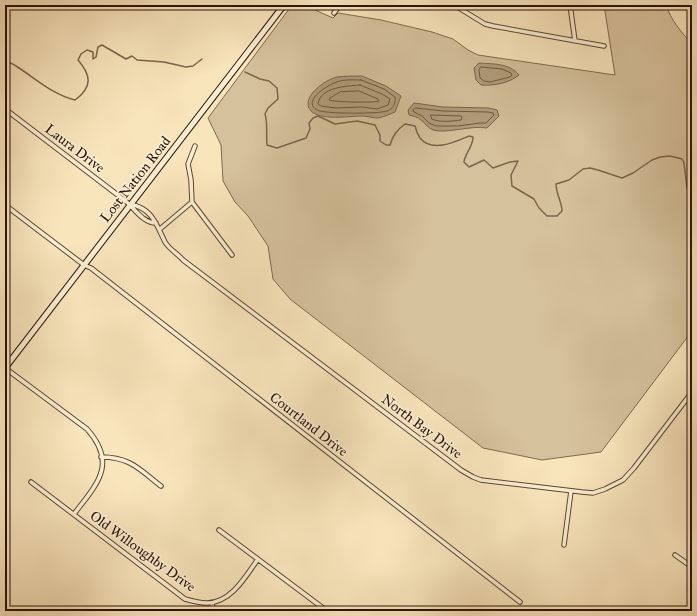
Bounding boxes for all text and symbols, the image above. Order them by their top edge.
street label: Laura Drive [42,120,108,176]
street label: Lost Nation Road [97,133,174,226]
street label: Courtland Drive [266,389,351,460]
street label: North Bay Drive [378,391,466,462]
street label: Old Willoughby Drive [87,507,199,596]

